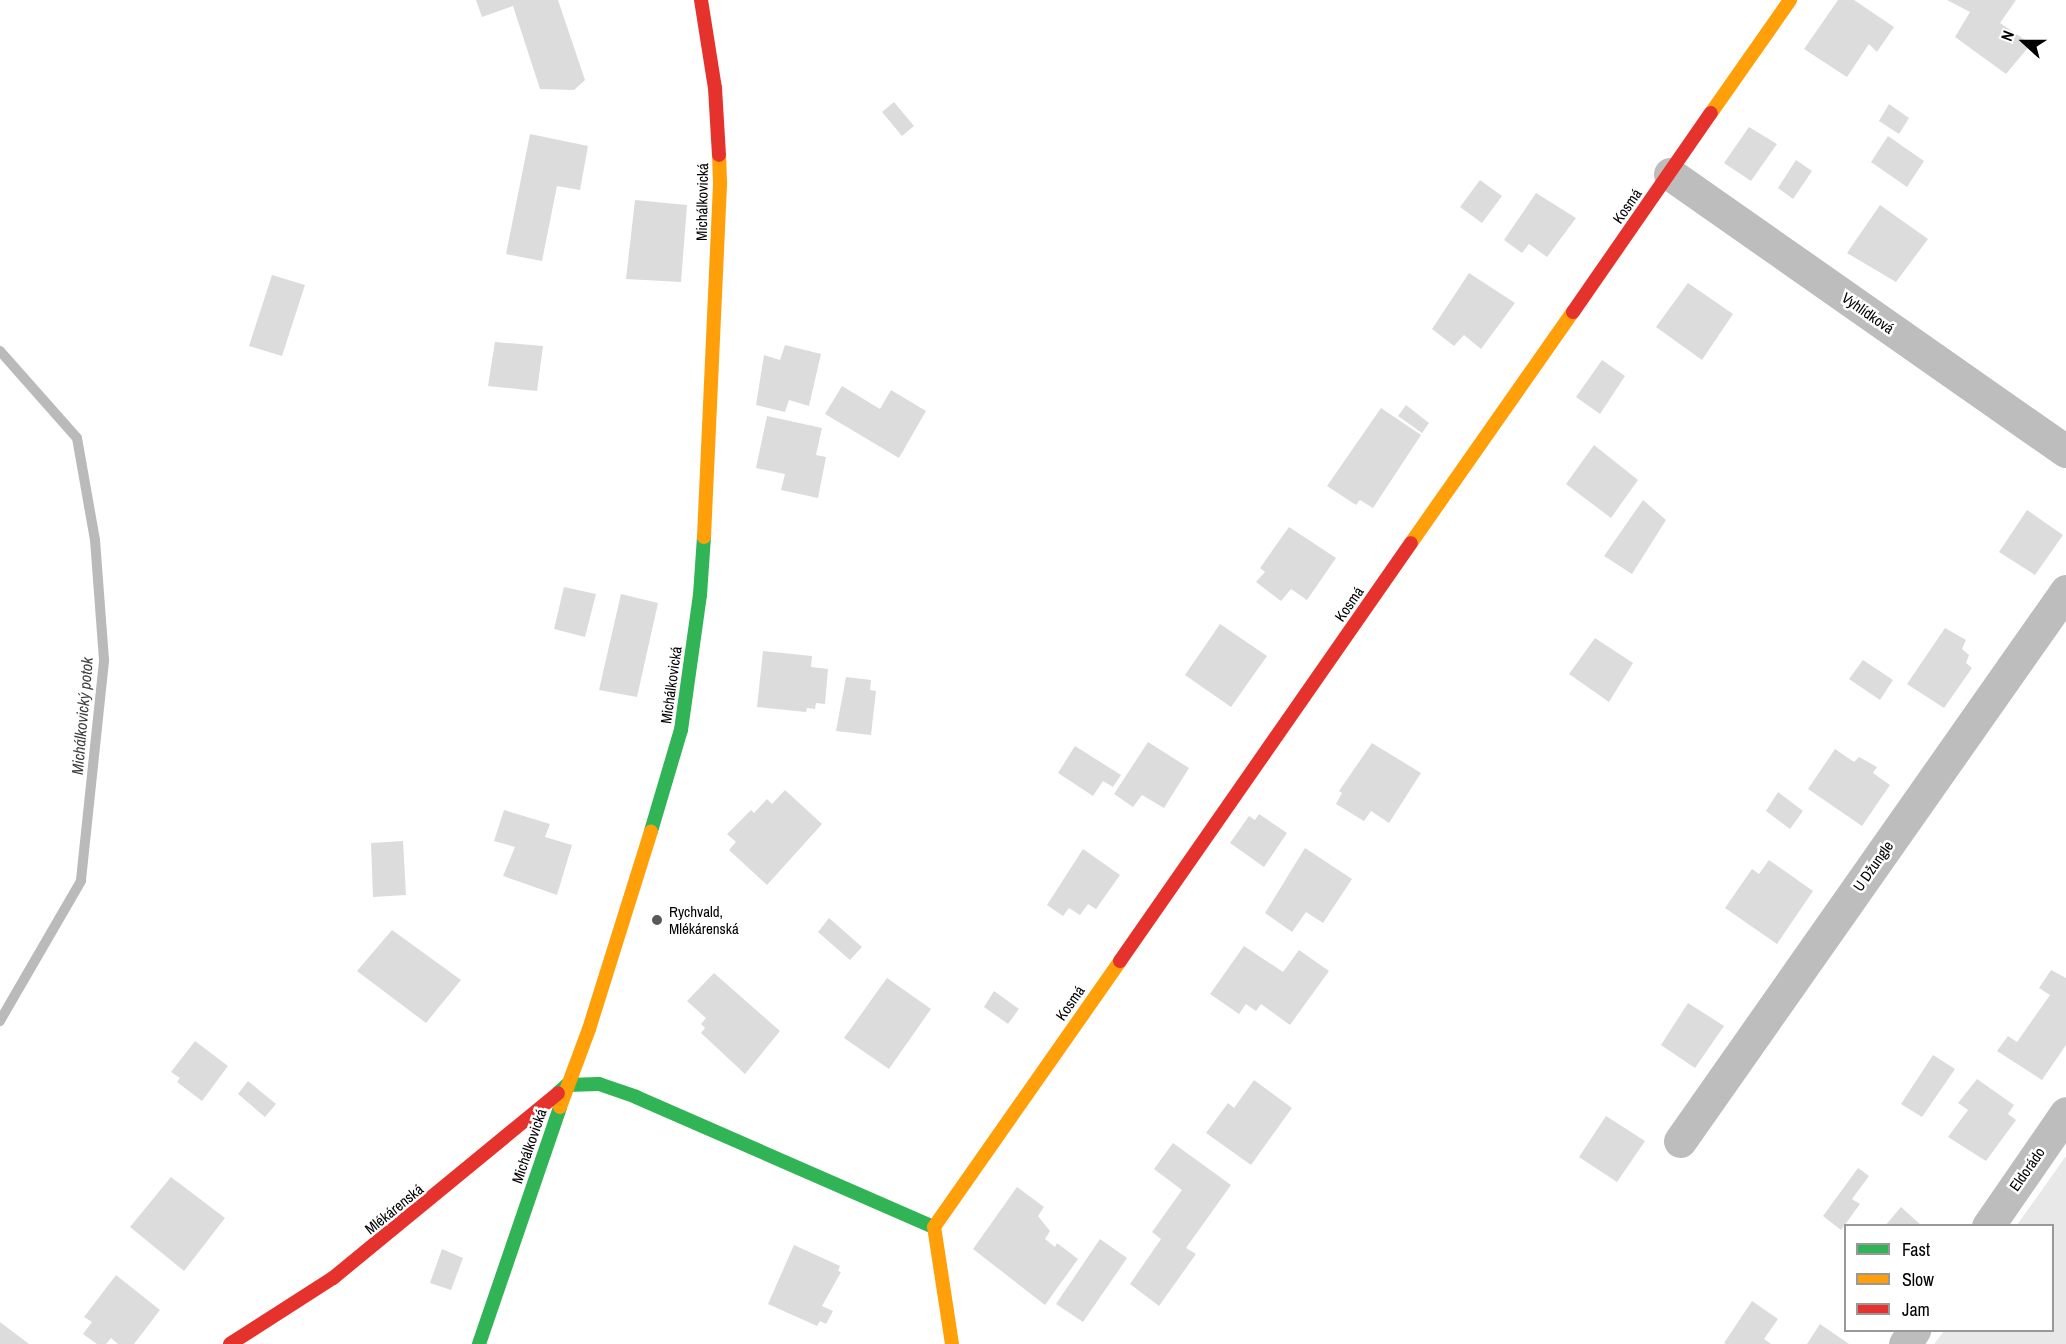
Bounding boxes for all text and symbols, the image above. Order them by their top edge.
north arrow [1994,12,2054,72]
text: N [1995,27,2019,44]
street label: Michálkovická [692,163,712,241]
street label: Kosmá [1609,185,1645,227]
street label: Vyhlídková [1838,289,1898,337]
street label: Kosmá [1331,583,1367,625]
street label: Michálkovická [657,645,685,725]
water label: Michálkovický potok [67,656,97,776]
street label: U Džungle [1849,837,1897,895]
place label: Rychvald, Mlékárenská [669,902,739,937]
marker: Rychvald, Mlékárenská [650,913,664,927]
street label: Kosmá [1052,982,1088,1024]
street label: Michálkovická [508,1106,550,1186]
street label: Eldorádo [2006,1144,2048,1194]
street label: Mlékárenská [361,1180,427,1238]
legend [1844,1224,2054,1332]
text: Fast [1902,1237,1930,1262]
text: Slow [1902,1267,1934,1292]
text: Jam [1902,1297,1930,1322]

